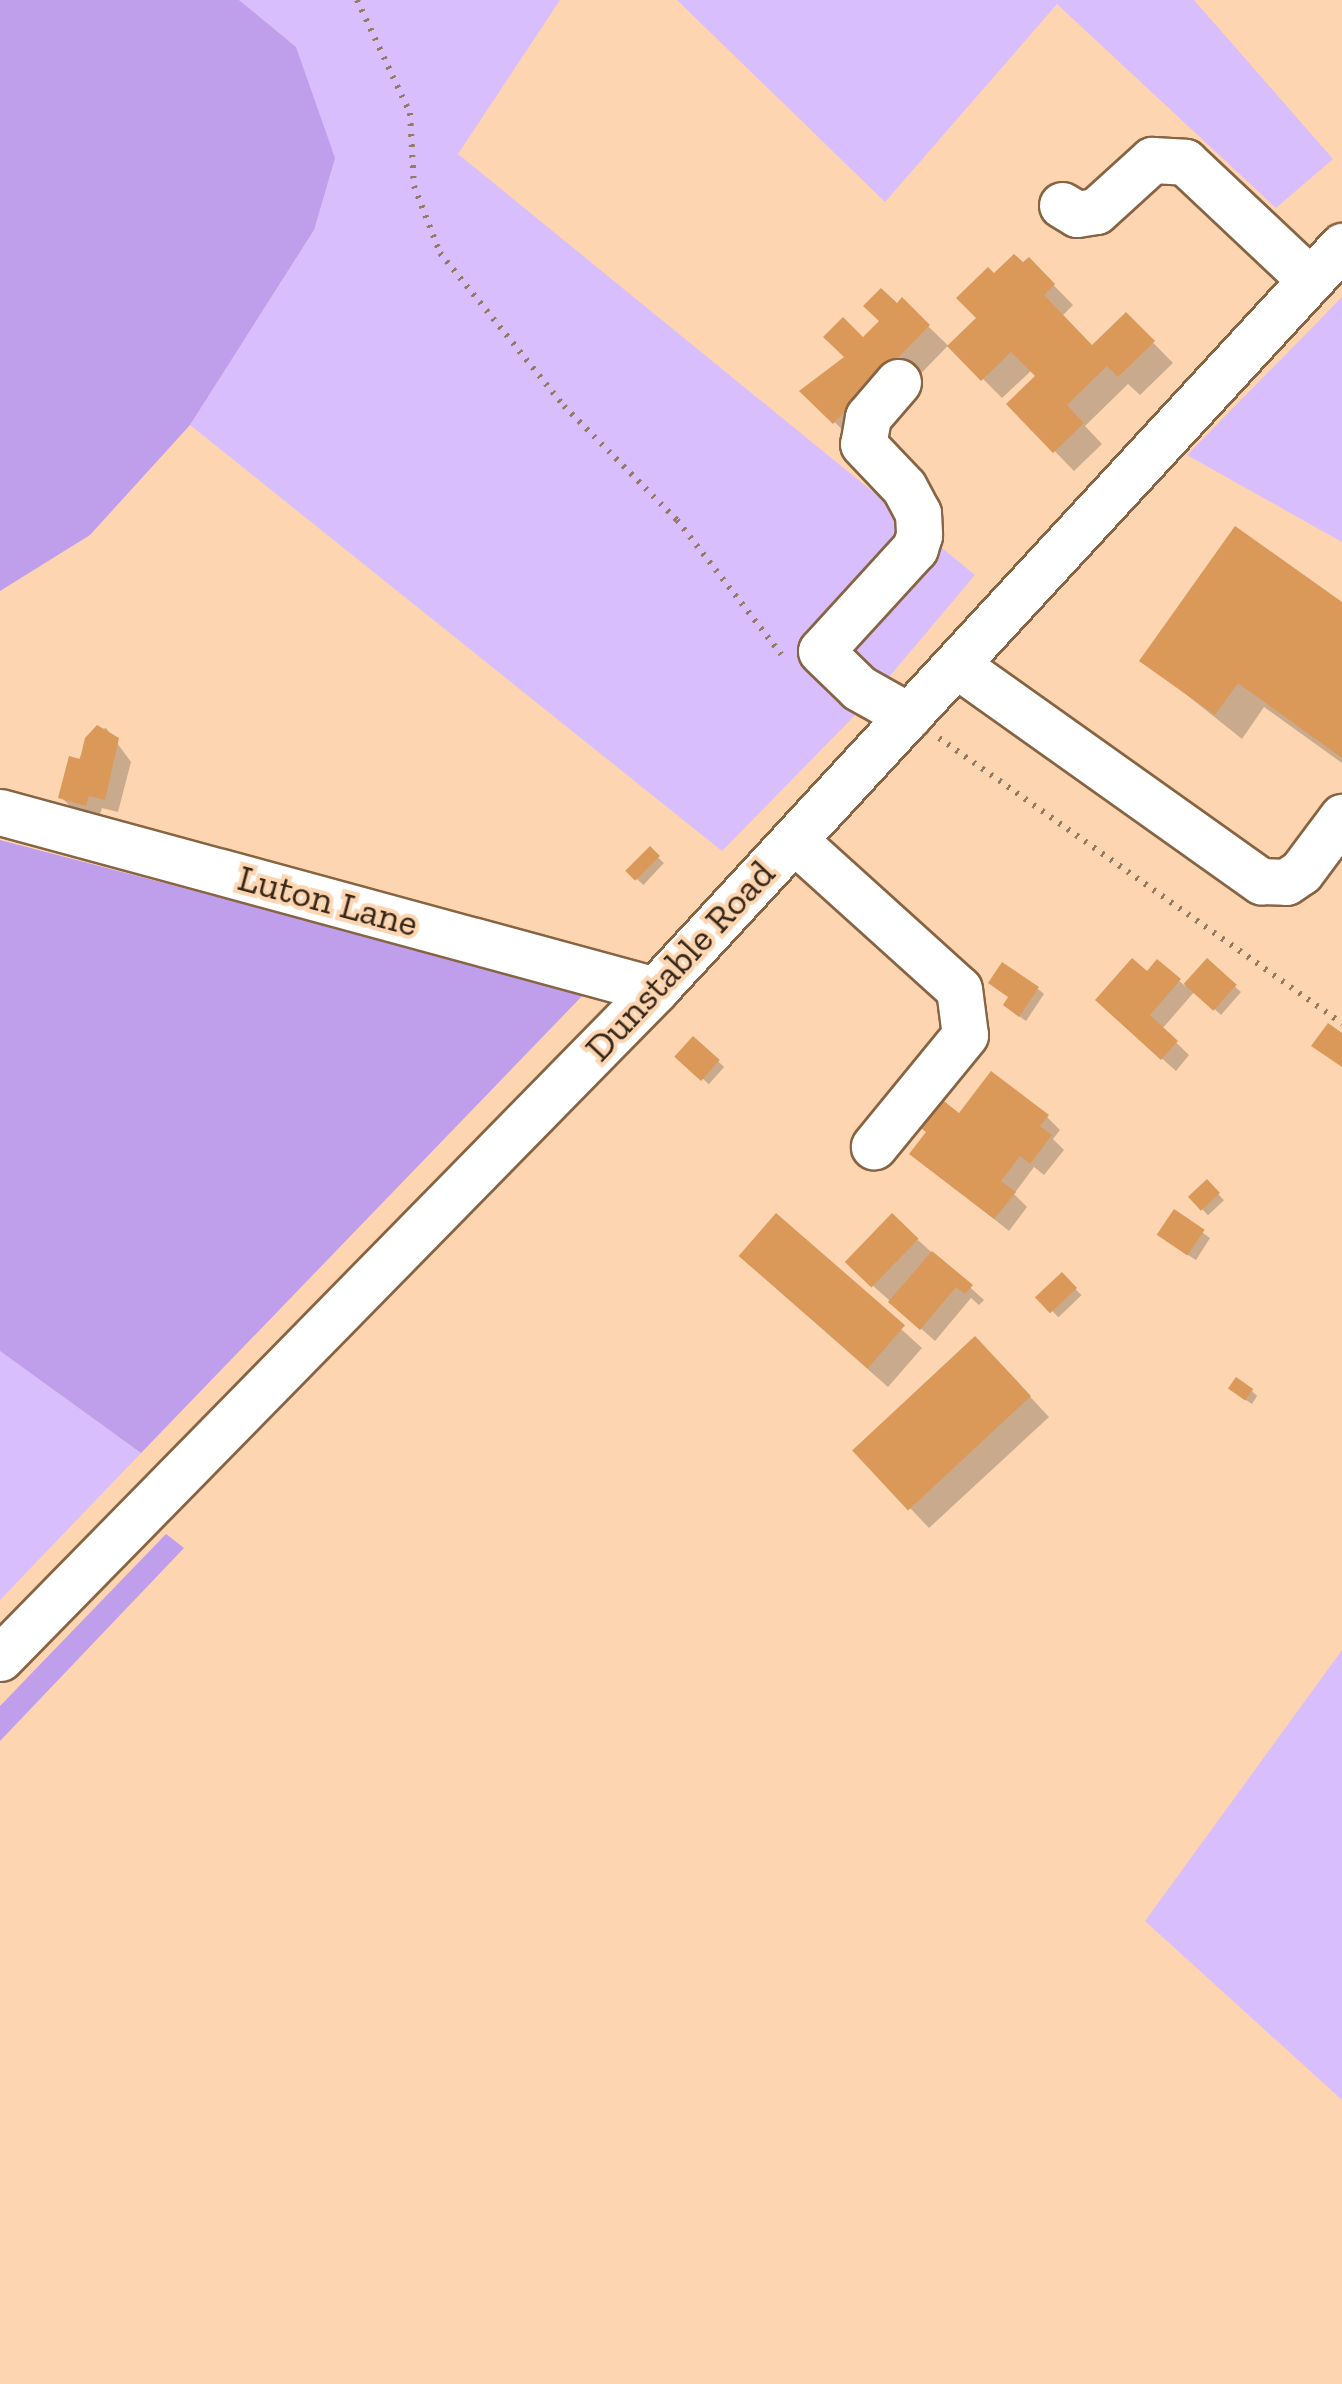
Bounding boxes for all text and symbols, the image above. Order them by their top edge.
street label: Dunstable Road [575,851,785,1071]
street label: Luton Lane [233,855,423,947]

